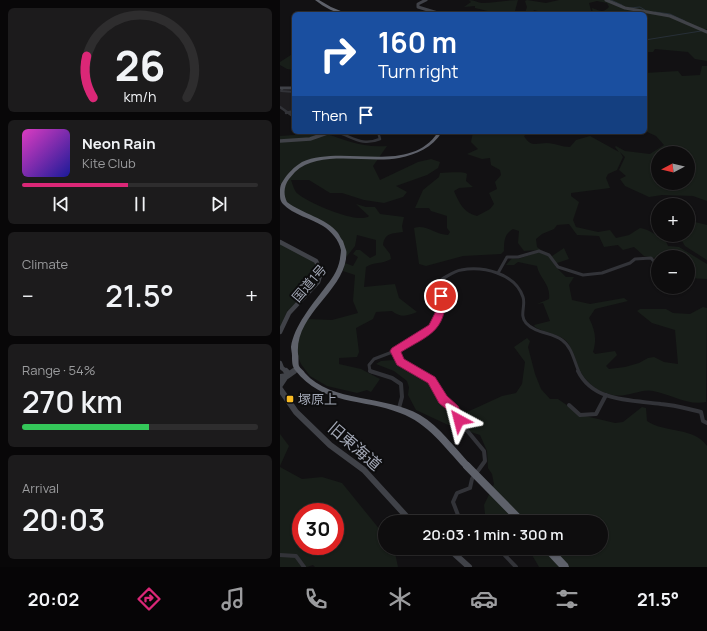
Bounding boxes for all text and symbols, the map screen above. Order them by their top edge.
text: 160 m [378,23,457,61]
icon: right [312,28,364,80]
text: 26 [115,37,165,93]
text: Turn right [378,59,459,83]
text: km/h [123,87,157,106]
icon: arrive [355,104,377,126]
text: Then [312,105,347,126]
text: Neon Rain [82,133,156,154]
north arrow [651,146,695,190]
map controls [651,146,695,294]
text: Kite Club [82,154,136,172]
icon: previous [50,193,72,215]
icon: pause [129,193,151,215]
icon: next [208,193,230,215]
button: + [651,198,695,242]
button: − [651,250,695,294]
text: Climate [22,255,68,273]
street label: 国道1号 [288,260,330,306]
text: 21.5° [105,275,174,316]
pin [424,279,458,313]
text: − [22,281,34,311]
text: + [245,281,258,311]
icon: arrive [430,285,452,307]
text: Range · 54% [22,361,95,379]
text: 270 km [22,381,123,422]
place label: 塚原上 [298,390,337,408]
marker: 塚原上 [285,394,295,404]
position arrow [438,399,480,441]
street label: 旧東海道 [324,417,386,475]
text: Arrival [22,479,59,497]
text: 20:03 [22,499,105,540]
speed limit sign: 30 [292,503,344,555]
text: 20:03 · 1 min · 300 m [423,524,564,545]
icon: directions [135,585,163,613]
icon: music [219,585,247,613]
icon: phone [302,585,330,613]
icon: climate [386,585,414,613]
icon: car [470,585,498,613]
icon: filters [553,585,581,613]
text: 20:02 [28,587,79,611]
text: 21.5° [637,587,679,611]

